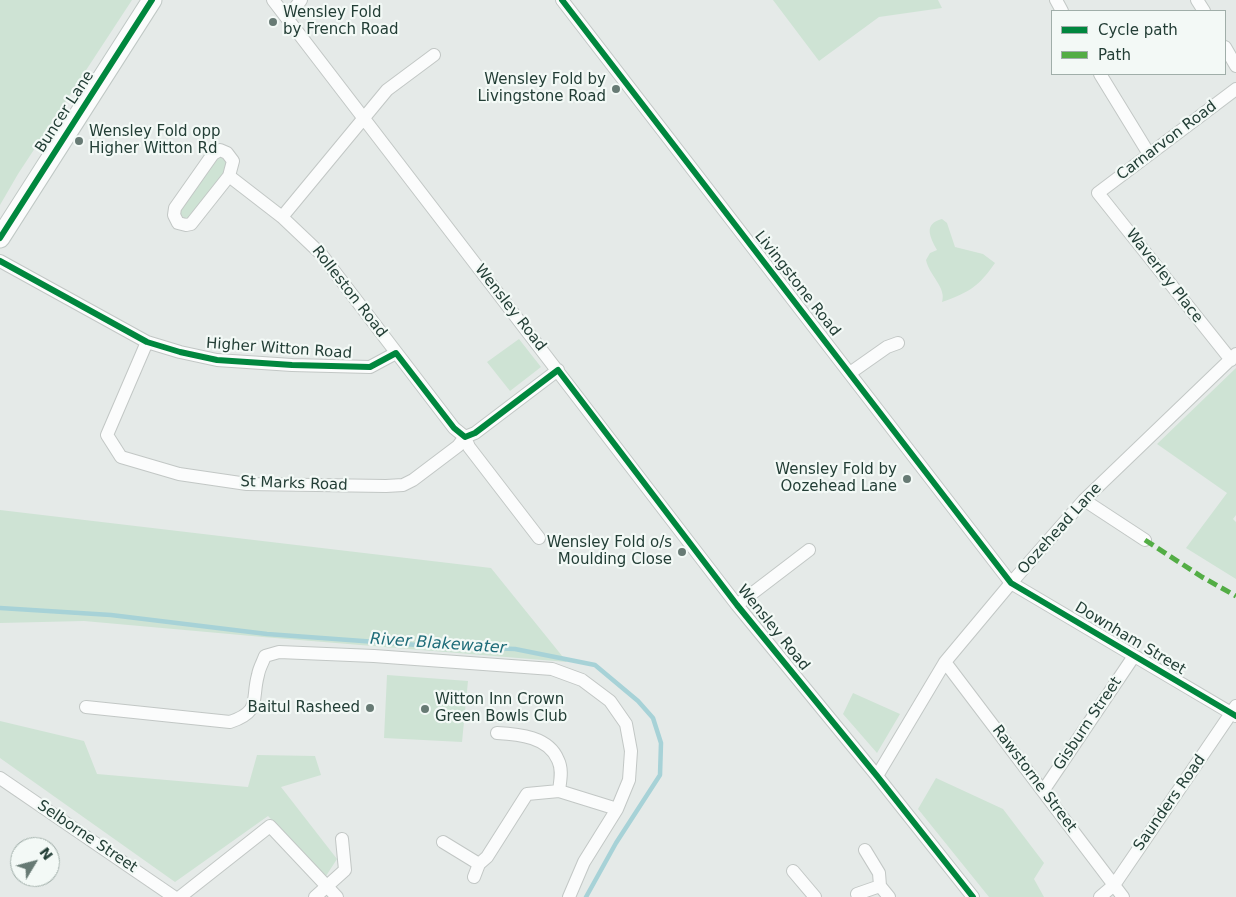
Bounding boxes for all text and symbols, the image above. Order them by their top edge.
place label: Wensley Fold by French Road [283,4,398,39]
legend [1051,10,1226,75]
marker: Wensley Fold by French Road [267,16,279,28]
text: Cycle path [1098,21,1178,39]
text: Path [1098,46,1131,64]
street label: Buncer Lane [32,68,98,156]
place label: Wensley Fold by Livingstone Road [477,71,606,106]
marker: Wensley Fold by Livingstone Road [610,83,622,95]
street label: Carnarvon Road [1114,98,1220,184]
place label: Wensley Fold opp Higher Witton Rd [89,123,220,158]
marker: Wensley Fold opp Higher Witton Rd [73,135,85,147]
street label: Waverley Place [1122,225,1206,327]
street label: Livingstone Road [750,228,844,340]
street label: Rolleston Road [308,243,390,341]
street label: Wensley Road [471,261,549,355]
street label: Higher Witton Road [205,335,353,363]
place label: Wensley Fold by Oozehead Lane [775,461,897,496]
street label: St Marks Road [240,473,348,495]
marker: Wensley Fold by Oozehead Lane [901,473,913,485]
street label: Oozehead Lane [1014,480,1106,578]
place label: Wensley Fold o/s Moulding Close [547,534,672,569]
marker: Wensley Fold o/s Moulding Close [676,546,688,558]
street label: Wensley Road [733,581,813,675]
street label: Downham Street [1071,599,1189,679]
water label: River Blakewater [369,630,507,658]
street label: Gisburn Street [1050,674,1126,774]
place label: Witton Inn Crown Green Bowls Club [435,691,567,726]
place label: Baitul Rasheed [247,699,360,717]
marker: Baitul Rasheed [364,702,376,714]
marker: Witton Inn Crown Green Bowls Club [419,703,431,715]
street label: Rawstorne Street [988,722,1080,836]
street label: Saunders Road [1130,752,1210,854]
street label: Selborne Street [34,797,140,877]
north arrow [10,837,60,887]
text: N [36,844,56,863]

